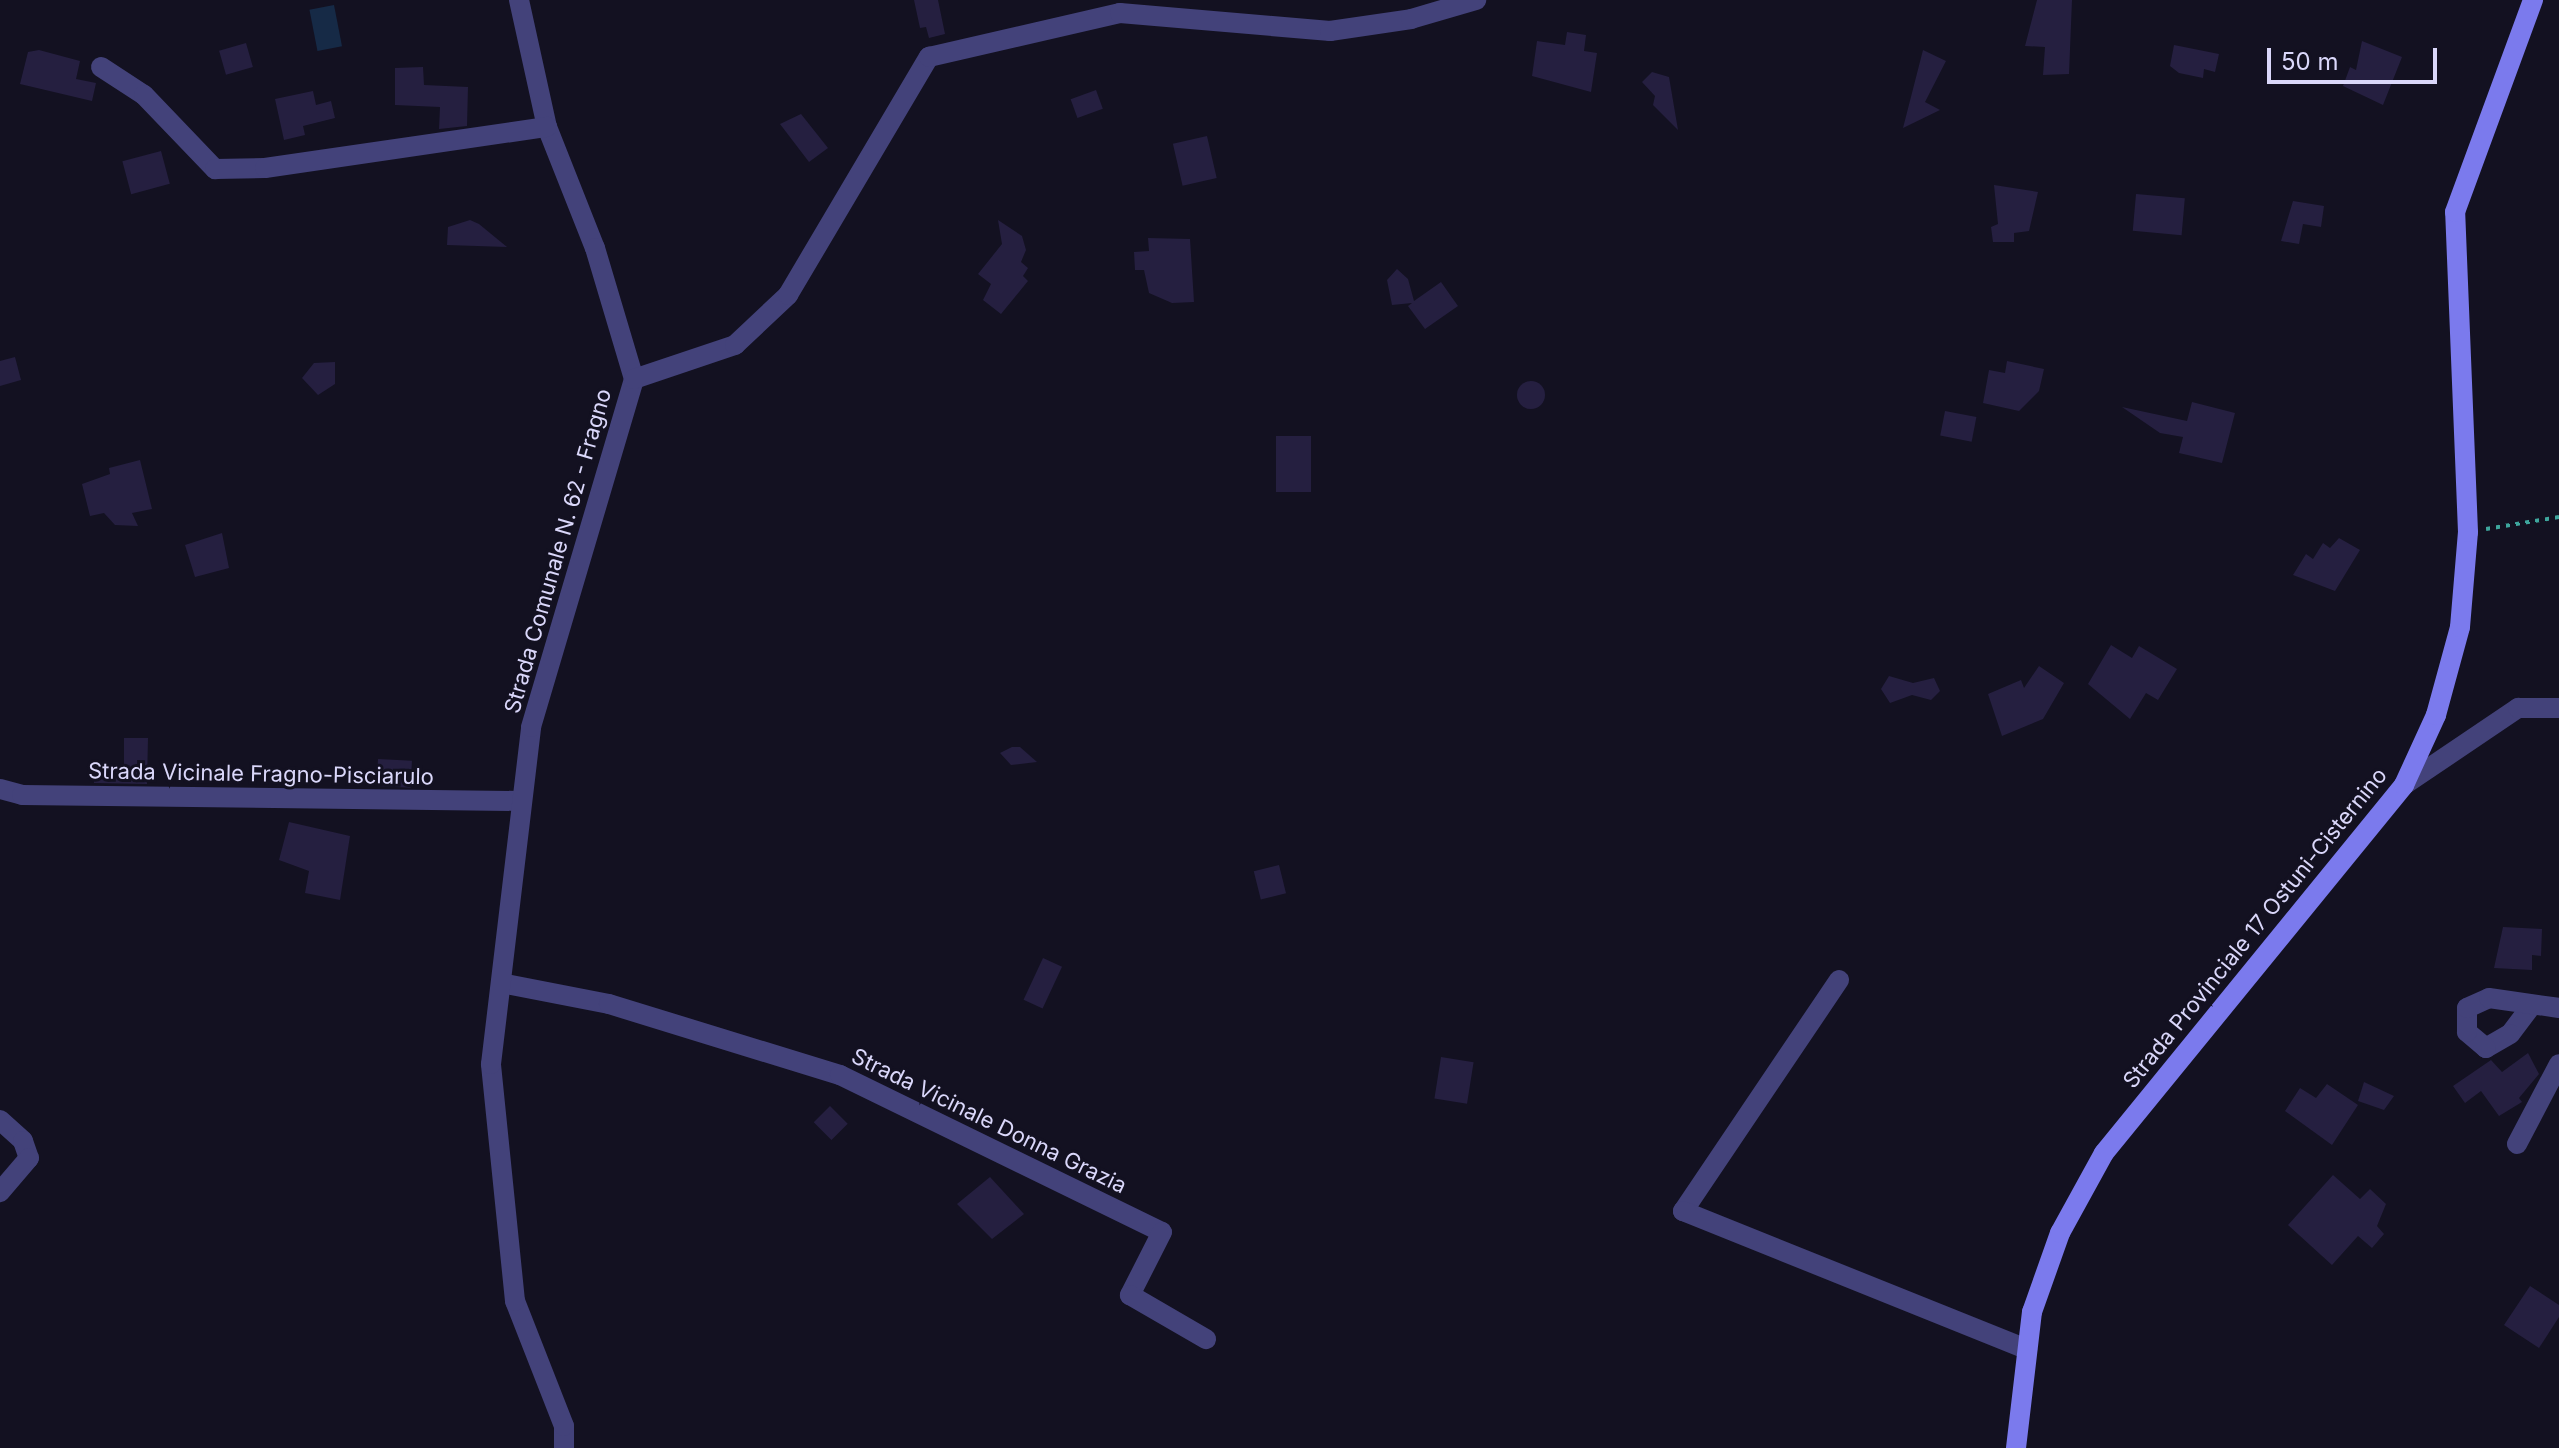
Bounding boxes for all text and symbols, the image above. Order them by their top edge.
scale bar [2271,32,2441,82]
text: 50 m [2281,47,2339,76]
street label: Strada Comunale N. 62 - Fragno [499,386,617,716]
street label: Strada Vicinale Fragno-Pisciarulo [88,758,434,790]
street label: Strada Provinciale 17 Ostuni-Cisternino [2117,762,2393,1094]
street label: Strada Vicinale Donna Grazia [847,1043,1131,1199]

